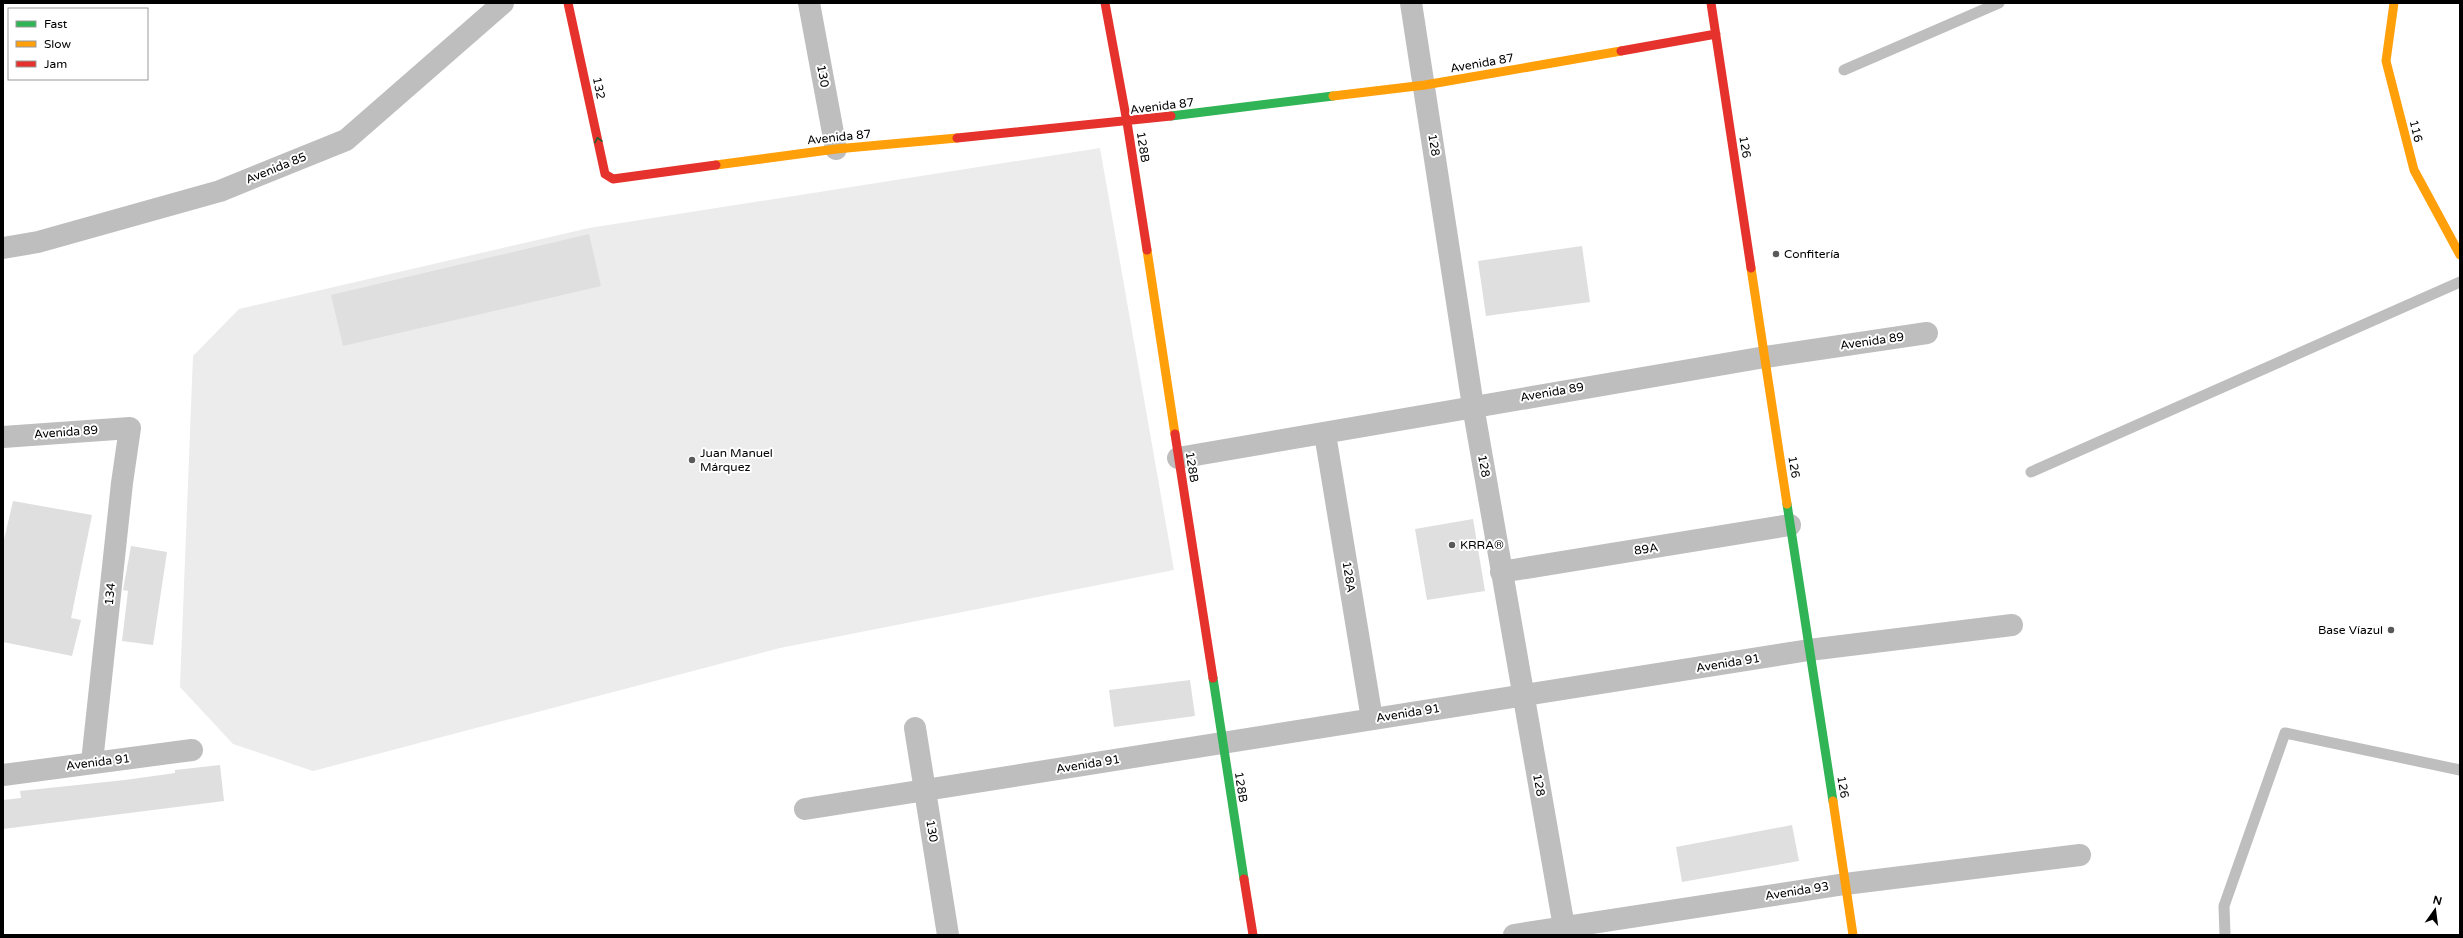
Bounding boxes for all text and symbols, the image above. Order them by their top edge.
legend [8,8,148,80]
text: Fast [44,17,68,31]
text: Slow [44,37,71,51]
street label: Avenida 87 [1449,51,1515,75]
text: Jam [44,57,67,71]
street label: 130 [814,64,832,89]
street label: 132 [590,75,608,101]
street label: Avenida 87 [1129,95,1195,117]
street label: 116 [2406,118,2426,144]
street label: Avenida 87 [806,127,872,147]
street label: 128B [1134,131,1152,163]
street label: 128 [1425,133,1443,157]
street label: 126 [1736,135,1754,159]
one-way arrow [594,137,602,143]
street label: Avenida 85 [244,149,308,187]
place label: Confitería [1784,247,1840,261]
marker: Confitería [1771,249,1781,259]
street label: Avenida 89 [1839,330,1905,352]
street label: Avenida 89 [1519,380,1585,404]
street label: Avenida 89 [33,423,99,441]
place label: Juan Manuel Márquez [700,446,773,474]
street label: 128B [1183,451,1201,483]
street label: 128 [1475,454,1493,478]
marker: Juan Manuel Márquez [687,455,697,465]
street label: 126 [1785,455,1803,479]
place label: KRRA® [1460,538,1504,552]
marker: KRRA® [1447,540,1457,550]
street label: 89A [1633,540,1659,558]
street label: 128A [1340,560,1358,594]
street label: 134 [102,582,118,606]
place label: Base Víazul [2318,623,2383,637]
marker: Base Víazul [2386,625,2396,635]
street label: Avenida 91 [1695,651,1761,675]
street label: Avenida 91 [1375,701,1441,725]
street label: Avenida 91 [65,751,131,773]
street label: Avenida 91 [1055,752,1121,776]
street label: 128B [1232,771,1250,803]
street label: 128 [1530,773,1548,797]
street label: 126 [1834,775,1852,799]
street label: 130 [923,819,941,844]
street label: Avenida 93 [1764,879,1830,903]
north arrow [2415,890,2455,930]
text: N [2431,893,2443,908]

